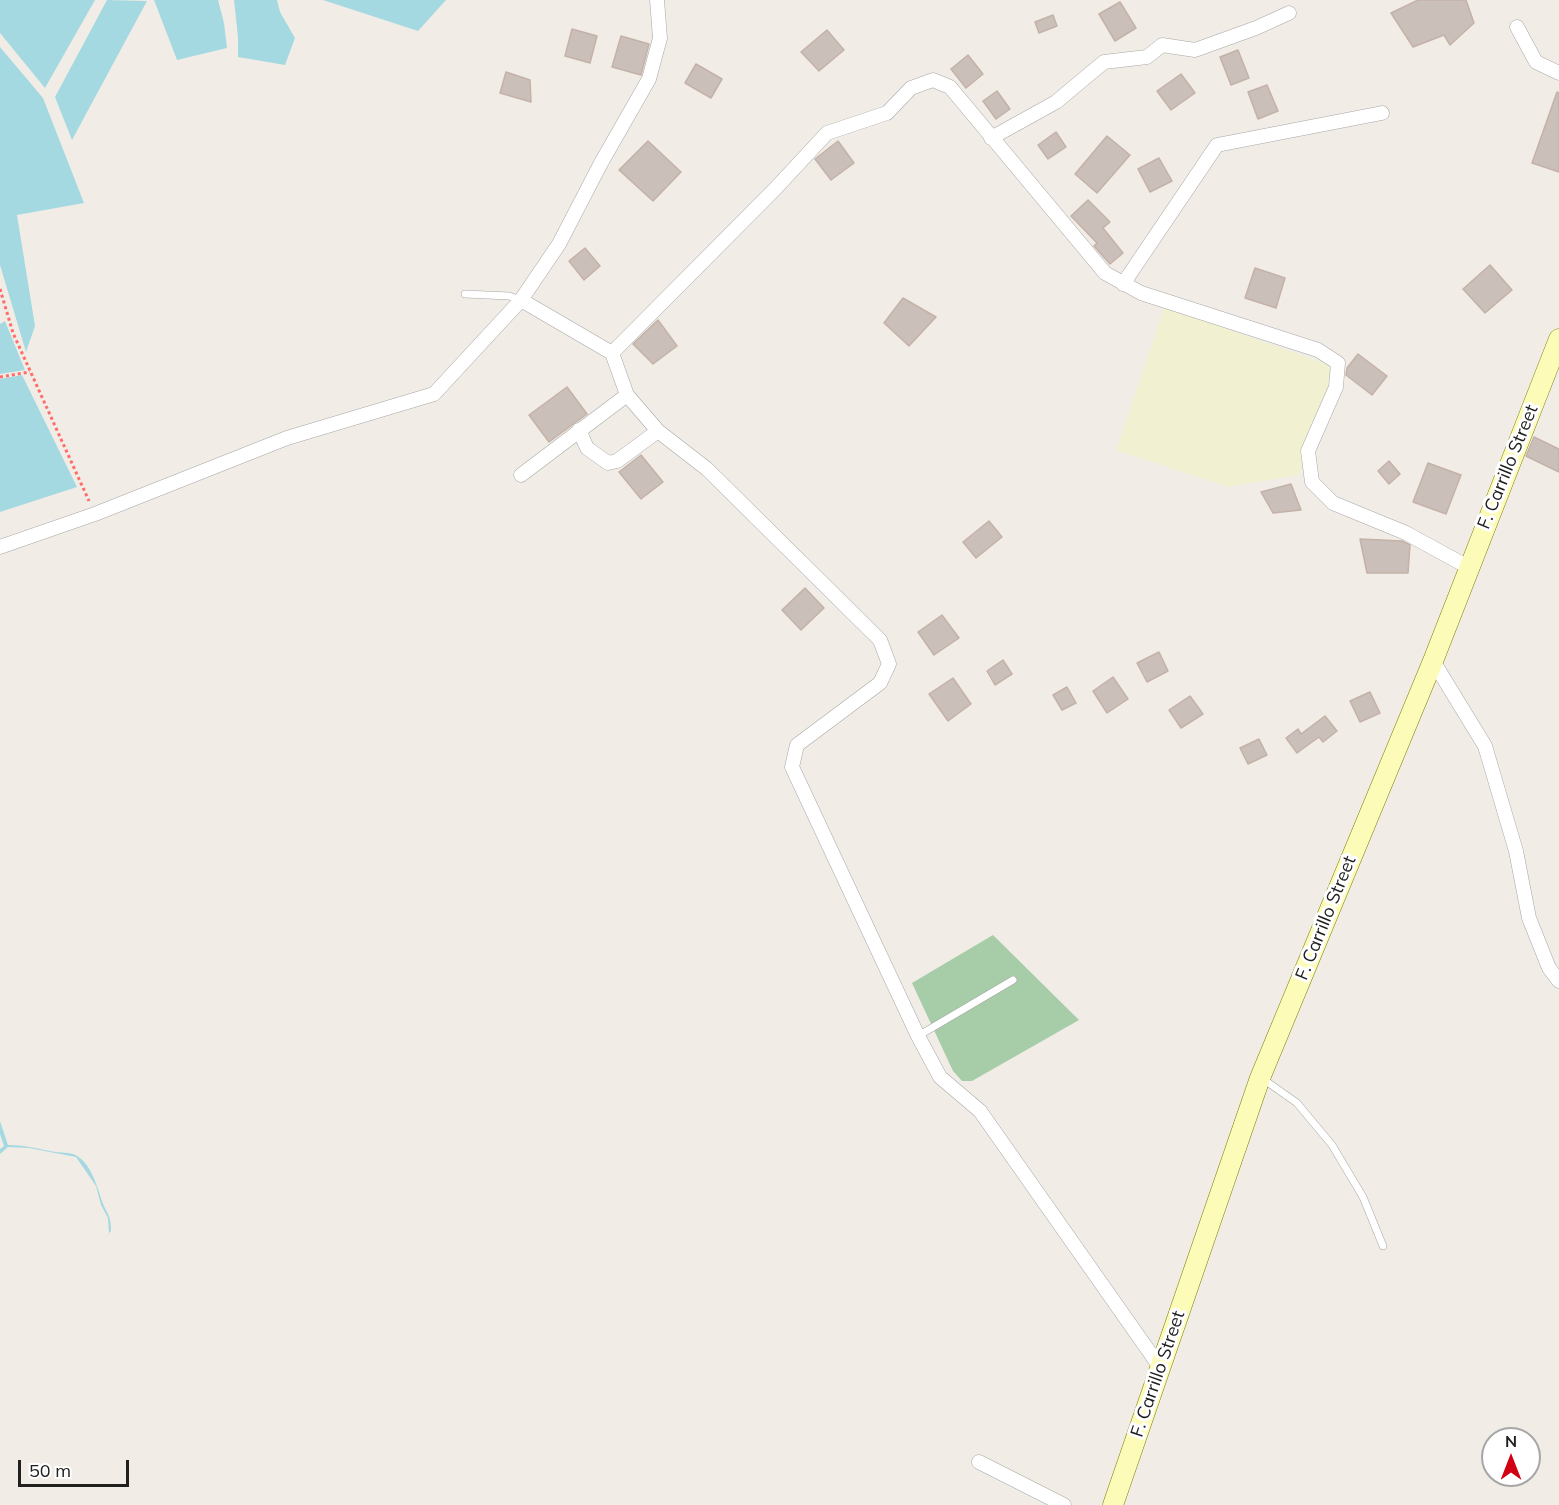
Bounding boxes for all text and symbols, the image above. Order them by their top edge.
street label: F. Carrillo Street [1473,402,1543,532]
street label: F. Carrillo Street [1291,853,1361,983]
street label: F. Carrillo Street [1126,1308,1190,1440]
north arrow [1481,1427,1541,1487]
text: N [1505,1431,1517,1451]
scale bar [21,1448,132,1486]
text: 50 m [29,1459,71,1482]

